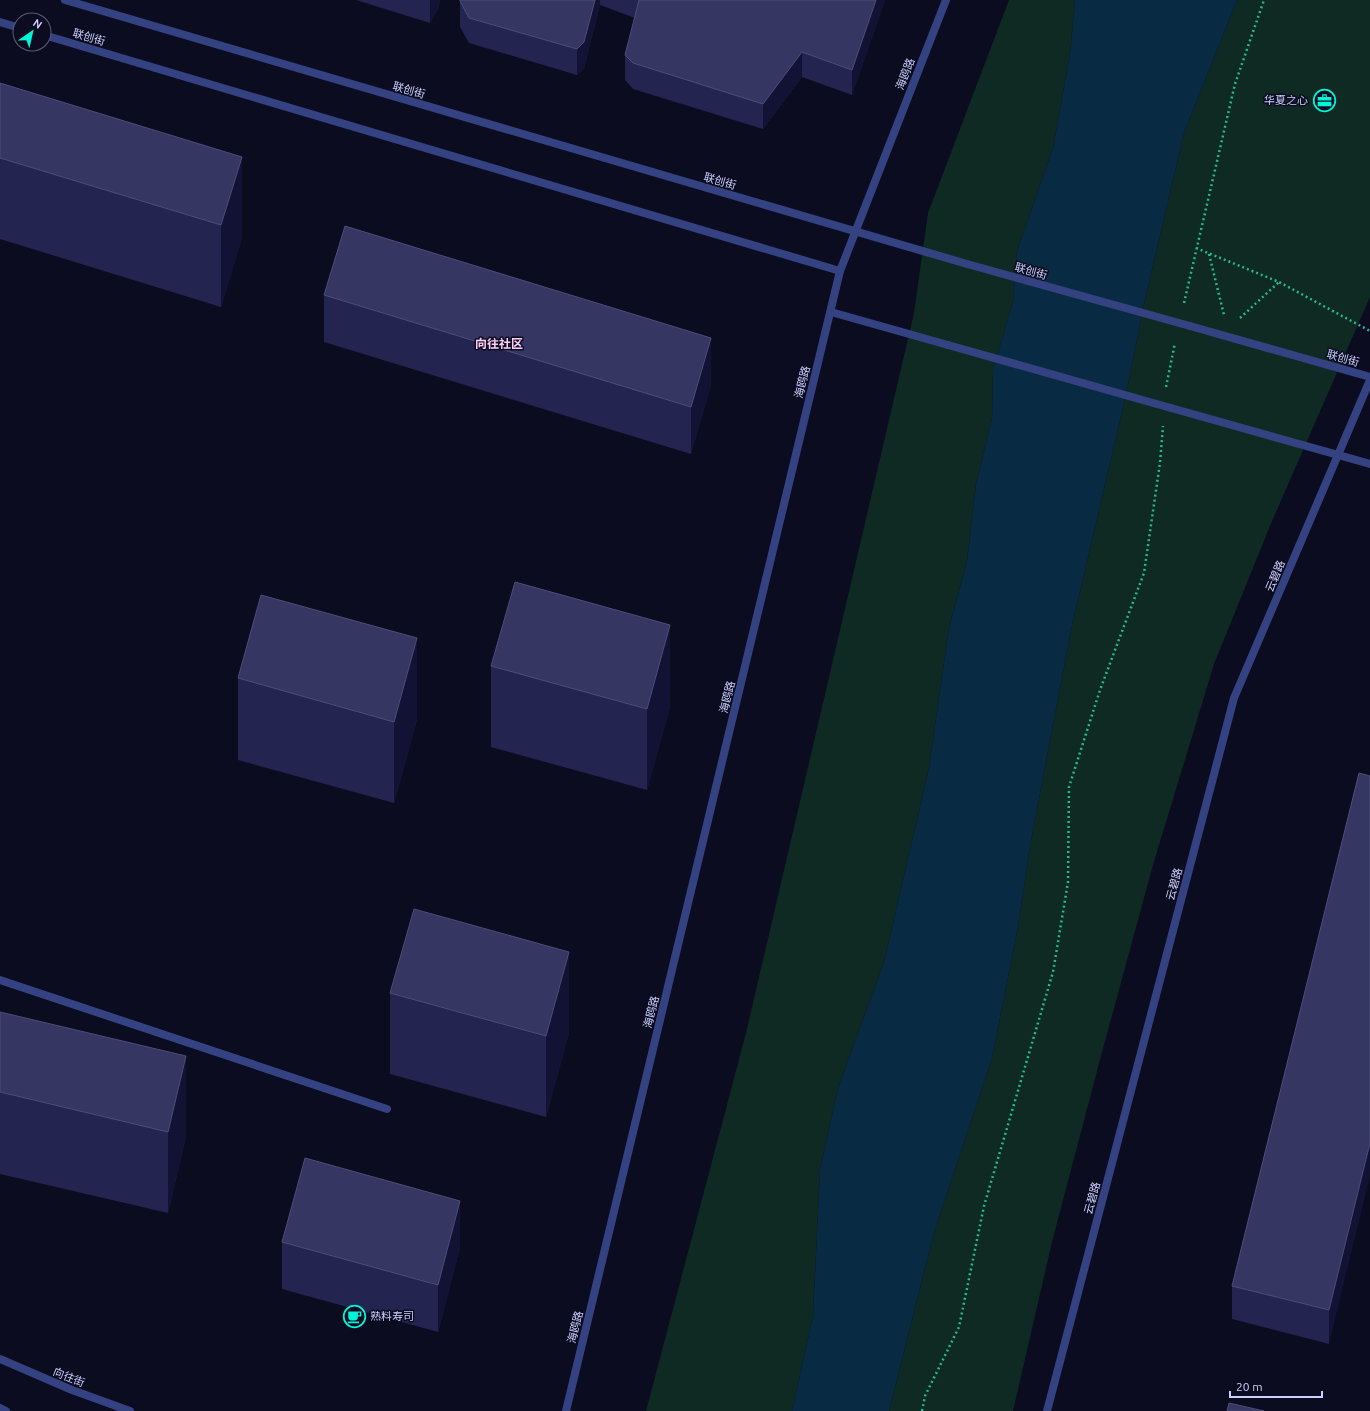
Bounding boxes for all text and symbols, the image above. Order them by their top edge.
north arrow [12,12,52,52]
text: N [31,16,44,31]
street label: 联创街 [71,27,107,47]
street label: 海鸥路 [893,56,917,92]
street label: 联创街 [391,80,427,100]
office icon: 华夏之心 [1311,87,1337,113]
place label: 华夏之心 [1264,94,1308,106]
street label: 联创街 [702,171,738,191]
street label: 联创街 [1013,261,1049,281]
district label: 向往社区 [475,337,523,350]
street label: 联创街 [1325,348,1361,368]
street label: 海鸥路 [792,365,812,399]
street label: 云碧路 [1263,558,1287,594]
street label: 海鸥路 [717,680,737,714]
street label: 云碧路 [1164,867,1184,901]
street label: 海鸥路 [641,995,661,1029]
street label: 云碧路 [1082,1181,1102,1215]
cafe icon: 熟料寿司 [342,1303,368,1329]
place label: 熟料寿司 [370,1310,414,1322]
street label: 海鸥路 [565,1310,585,1344]
street label: 向往街 [51,1365,87,1389]
scale bar [1230,1373,1322,1399]
text: 20 m [1236,1380,1263,1393]

